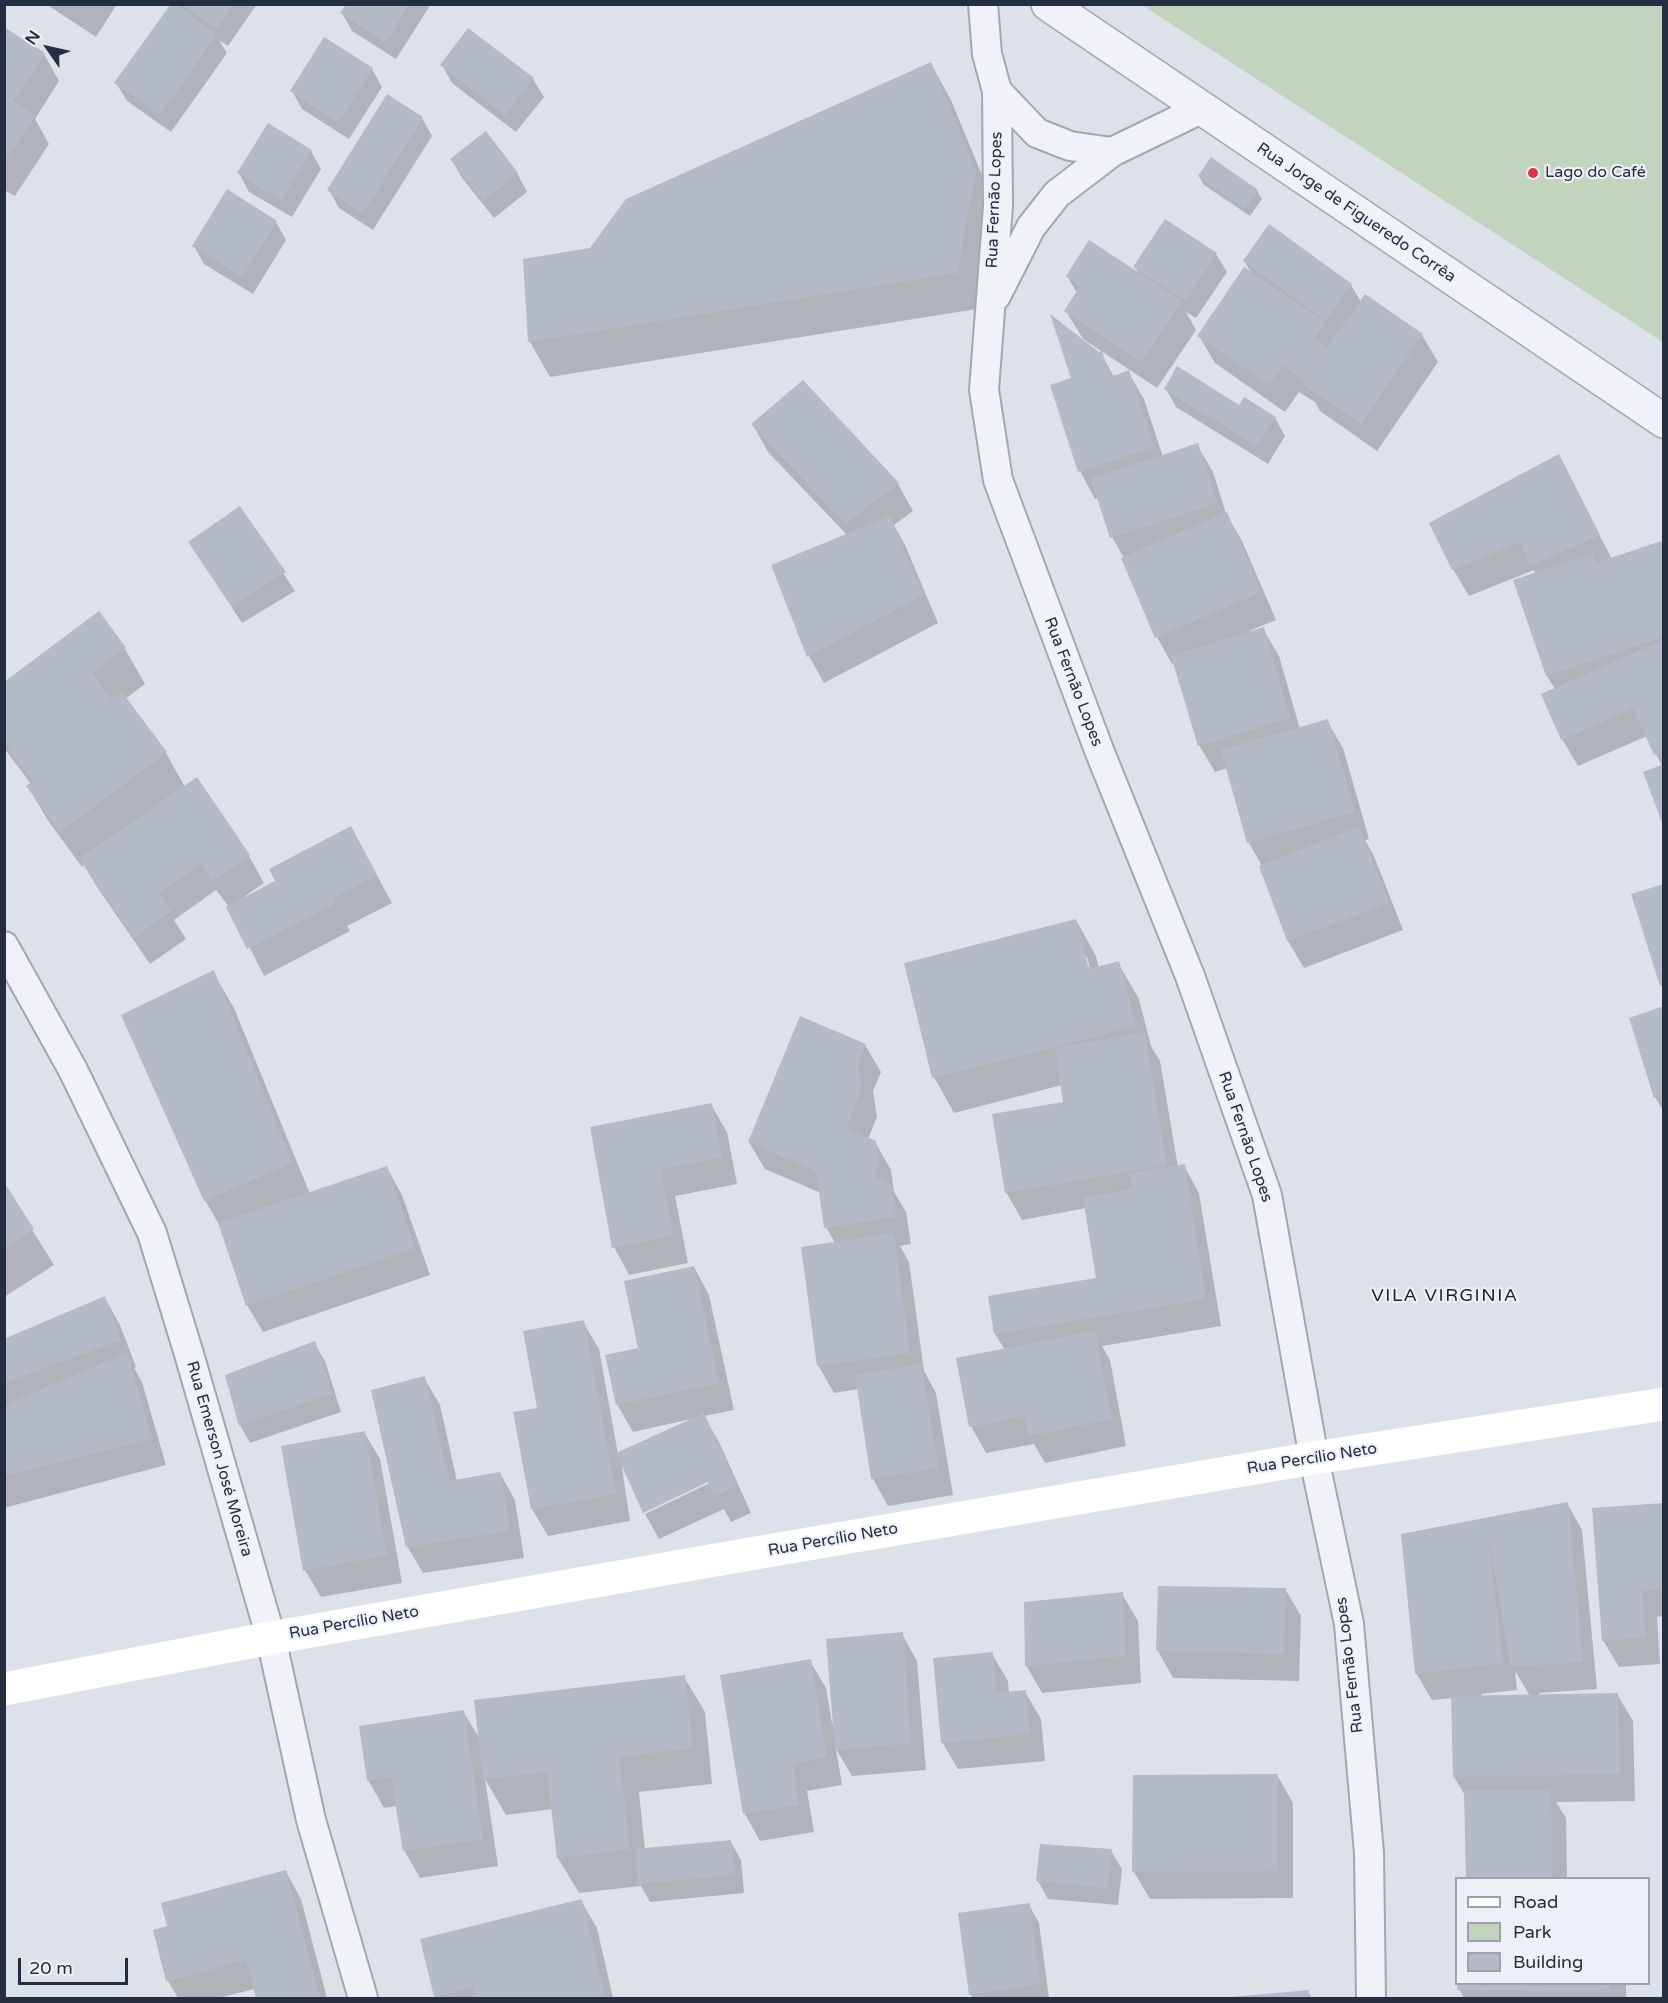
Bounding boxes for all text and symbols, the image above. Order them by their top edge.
north arrow [18,18,78,78]
text: N [21,27,45,49]
street label: Rua Fernão Lopes [983,131,1007,269]
street label: Rua Jorge de Figueredo Corrêa [1253,139,1459,287]
place label: Lago do Café [1545,163,1646,183]
marker: Lago do Café [1526,166,1540,180]
street label: Rua Fernão Lopes [1039,615,1107,749]
street label: Rua Fernão Lopes [1214,1069,1276,1205]
district label: VILA VIRGINIA [1371,1285,1519,1307]
street label: Rua Emerson José Moreira [182,1359,256,1559]
street label: Rua Percílio Neto [1246,1439,1378,1479]
street label: Rua Percílio Neto [767,1519,899,1561]
street label: Rua Fernão Lopes [1332,1596,1368,1734]
street label: Rua Percílio Neto [288,1602,420,1644]
legend [1455,1877,1650,1985]
text: Road [1513,1891,1558,1913]
text: Park [1513,1921,1551,1943]
scale bar [21,1946,130,1984]
text: Building [1513,1951,1583,1973]
text: 20 m [29,1957,73,1979]

